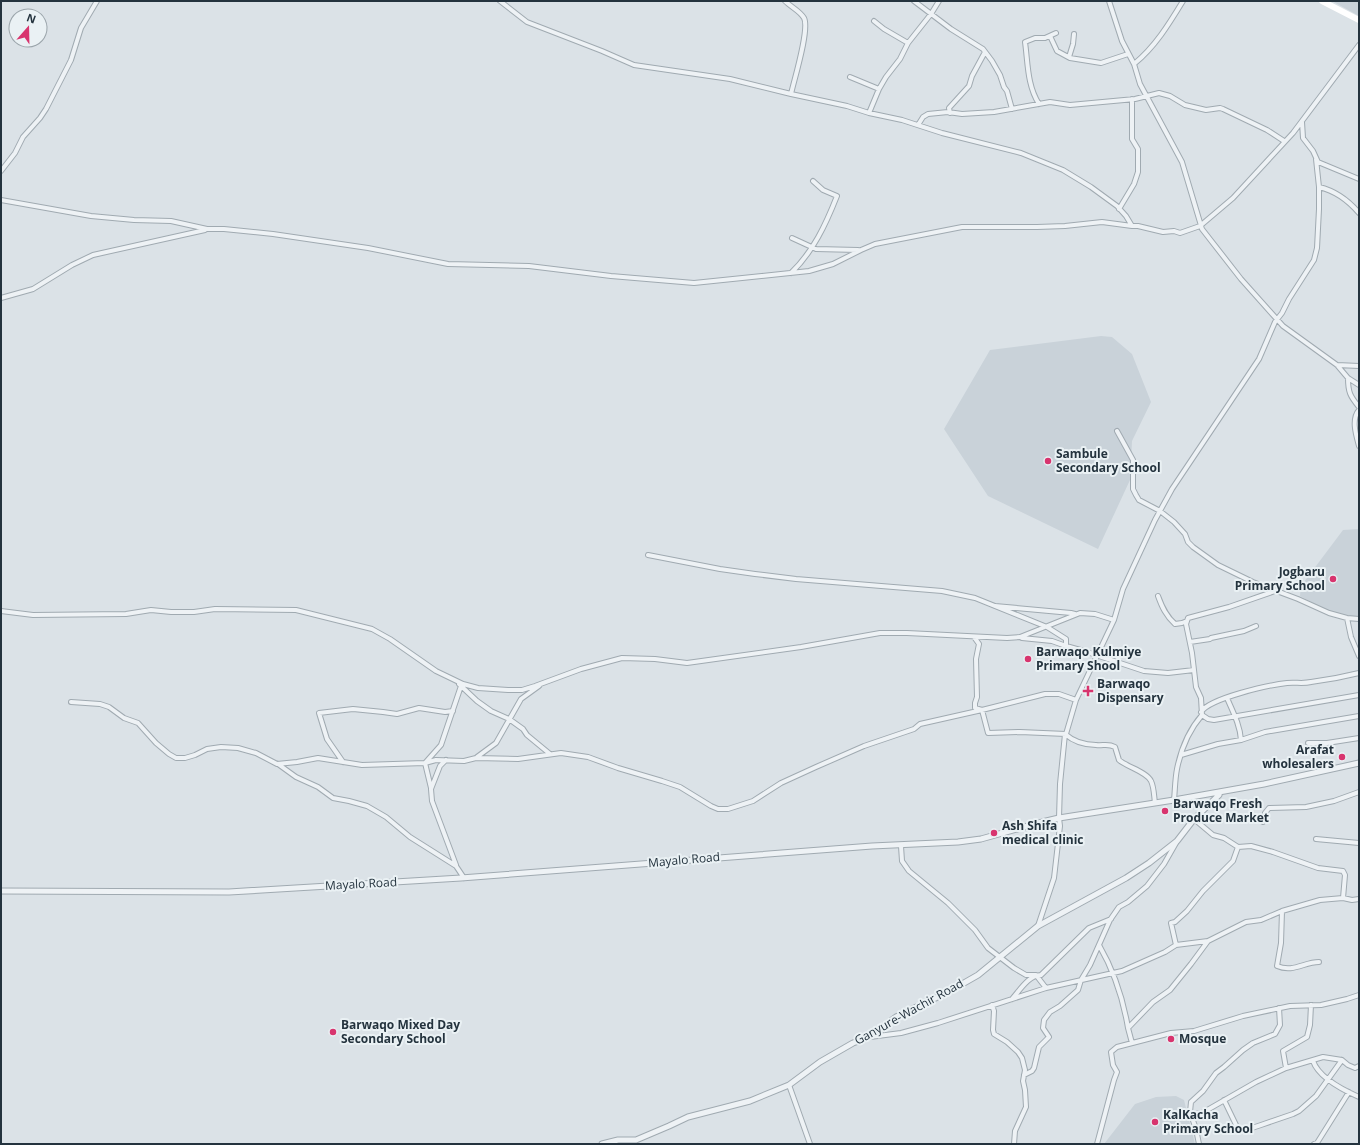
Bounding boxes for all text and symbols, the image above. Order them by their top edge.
north arrow [8,8,48,48]
text: N [25,10,38,27]
place label: Sambule Secondary School [1056,445,1161,476]
marker: Sambule Secondary School [1043,456,1053,466]
place label: Jogbaru Primary School [1235,563,1325,594]
marker: Jogbaru Primary School [1328,574,1338,584]
place label: Barwaqo Kulmiye Primary Shool [1036,643,1141,674]
marker: Barwaqo Kulmiye Primary Shool [1023,654,1033,664]
place label: Barwaqo Dispensary [1097,675,1164,706]
marker: Barwaqo Dispensary [1082,685,1094,697]
place label: Arafat wholesalers [1262,741,1334,772]
marker: Arafat wholesalers [1337,752,1347,762]
place label: Barwaqo Fresh Produce Market [1173,795,1269,826]
marker: Barwaqo Fresh Produce Market [1160,806,1170,816]
place label: Ash Shifa medical clinic [1002,817,1084,848]
marker: Ash Shifa medical clinic [989,828,999,838]
street label: Mayalo Road [647,848,721,871]
street label: Mayalo Road [325,873,397,894]
street label: Ganyure-Wachir Road [851,975,966,1049]
place label: Barwaqo Mixed Day Secondary School [341,1016,460,1047]
marker: Barwaqo Mixed Day Secondary School [328,1027,338,1037]
place label: Mosque [1179,1030,1226,1047]
marker: Mosque [1166,1034,1176,1044]
place label: KalKacha Primary School [1163,1106,1253,1137]
marker: KalKacha Primary School [1150,1117,1160,1127]

